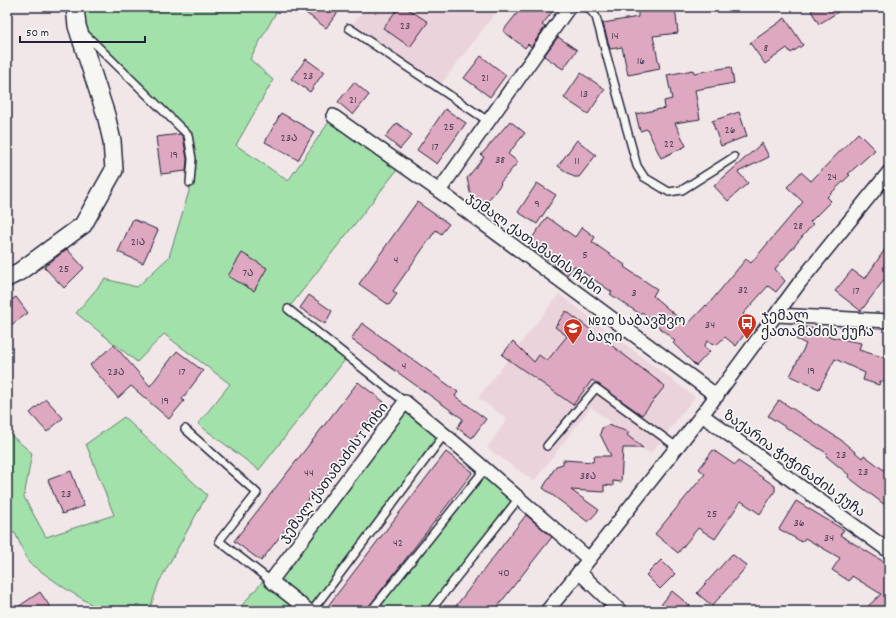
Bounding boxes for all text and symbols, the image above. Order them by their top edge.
scale bar [20,18,145,44]
house number: 23 [400,18,410,35]
text: 50 m [26,25,49,42]
house number: 14 [611,28,619,45]
house number: 8 [764,40,769,57]
house number: 16 [637,53,645,70]
house number: 23 [303,68,313,85]
house number: 21 [481,70,489,87]
house number: 13 [580,86,588,103]
house number: 21 [349,92,357,109]
house number: 25 [444,119,454,136]
house number: 26 [724,122,736,139]
house number: 23ა [280,130,298,147]
house number: 22 [664,136,674,153]
house number: 17 [431,139,439,156]
house number: 19 [170,147,178,164]
house number: 38 [495,152,505,169]
house number: 11 [574,153,580,170]
house number: 24 [827,169,837,186]
street label: ჯემალ ქათამაძის ჩიხი [462,188,606,301]
house number: 9 [534,196,540,213]
house number: 28 [793,218,803,235]
house number: 21ა [131,234,145,251]
house number: 5 [582,247,588,264]
house number: 4 [394,252,399,269]
house number: 25 [59,261,69,278]
house number: 7ა [242,265,254,282]
house number: 32 [738,282,748,299]
house number: 17 [852,283,860,300]
house number: 3 [631,285,637,302]
place label: ჯემალ ქათამაძის ქუჩა [761,307,874,343]
place label: №20 საბავშვო ბაღი [587,312,685,348]
bus stop icon: ჯემალ ქათამაძის ქუჩა [736,312,758,340]
school or university icon: №20 საბავშვო ბაღი [562,317,584,345]
house number: 34 [705,317,715,334]
house number: 4 [402,358,407,375]
house number: 19 [807,363,815,380]
house number: 23ა [107,364,125,381]
house number: 17 [178,364,186,381]
house number: 19 [161,393,169,410]
street label: ჯემალ ქათამაძის I ჩიხი [275,399,394,548]
street label: ზაქარია ჭიჭინაძის ქუჩა [719,406,869,523]
house number: 23 [836,447,846,464]
house number: 23 [858,464,868,481]
house number: 44 [304,465,314,482]
house number: 38ა [580,468,596,485]
house number: 23 [61,486,71,503]
house number: 25 [707,506,717,523]
house number: 36 [793,515,805,532]
house number: 34 [824,530,834,547]
house number: 42 [393,535,403,552]
house number: 40 [498,565,510,582]

